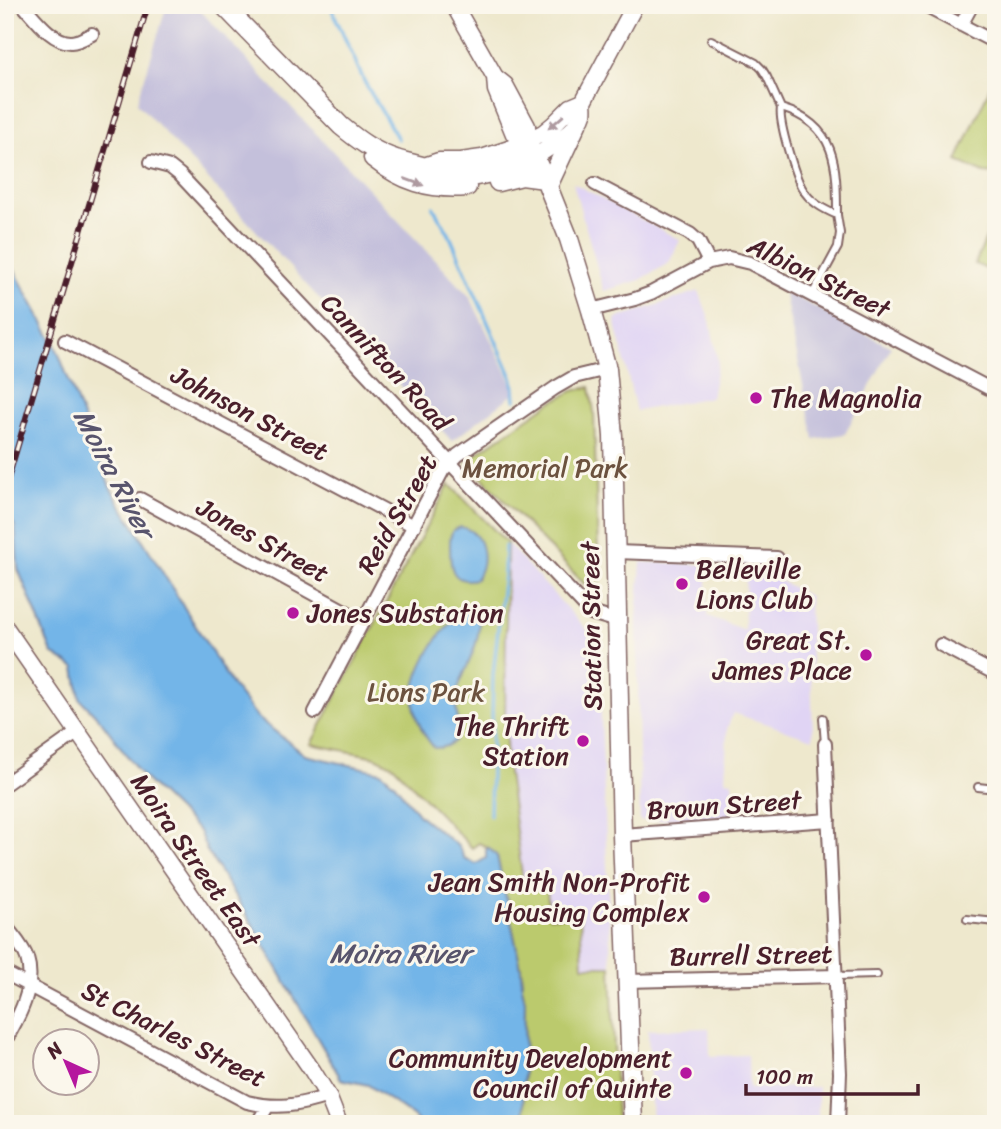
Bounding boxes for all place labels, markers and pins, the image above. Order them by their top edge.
place label: The Magnolia [770,375,922,421]
marker: The Magnolia [748,390,764,406]
place label: Belleville Lions Club [696,546,813,622]
marker: Belleville Lions Club [674,576,690,592]
place label: Jones Substation [306,590,504,636]
marker: Jones Substation [285,605,301,621]
place label: Great St. James Place [712,617,852,693]
marker: Great St. James Place [858,647,874,663]
place label: The Thrift Station [454,703,569,779]
marker: The Thrift Station [575,733,591,749]
place label: Jean Smith Non-Profit Housing Complex [427,859,691,935]
marker: Jean Smith Non-Profit Housing Complex [696,889,712,905]
place label: Community Development Council of Quinte [389,1035,672,1111]
marker: Community Development Council of Quinte [678,1065,694,1081]

